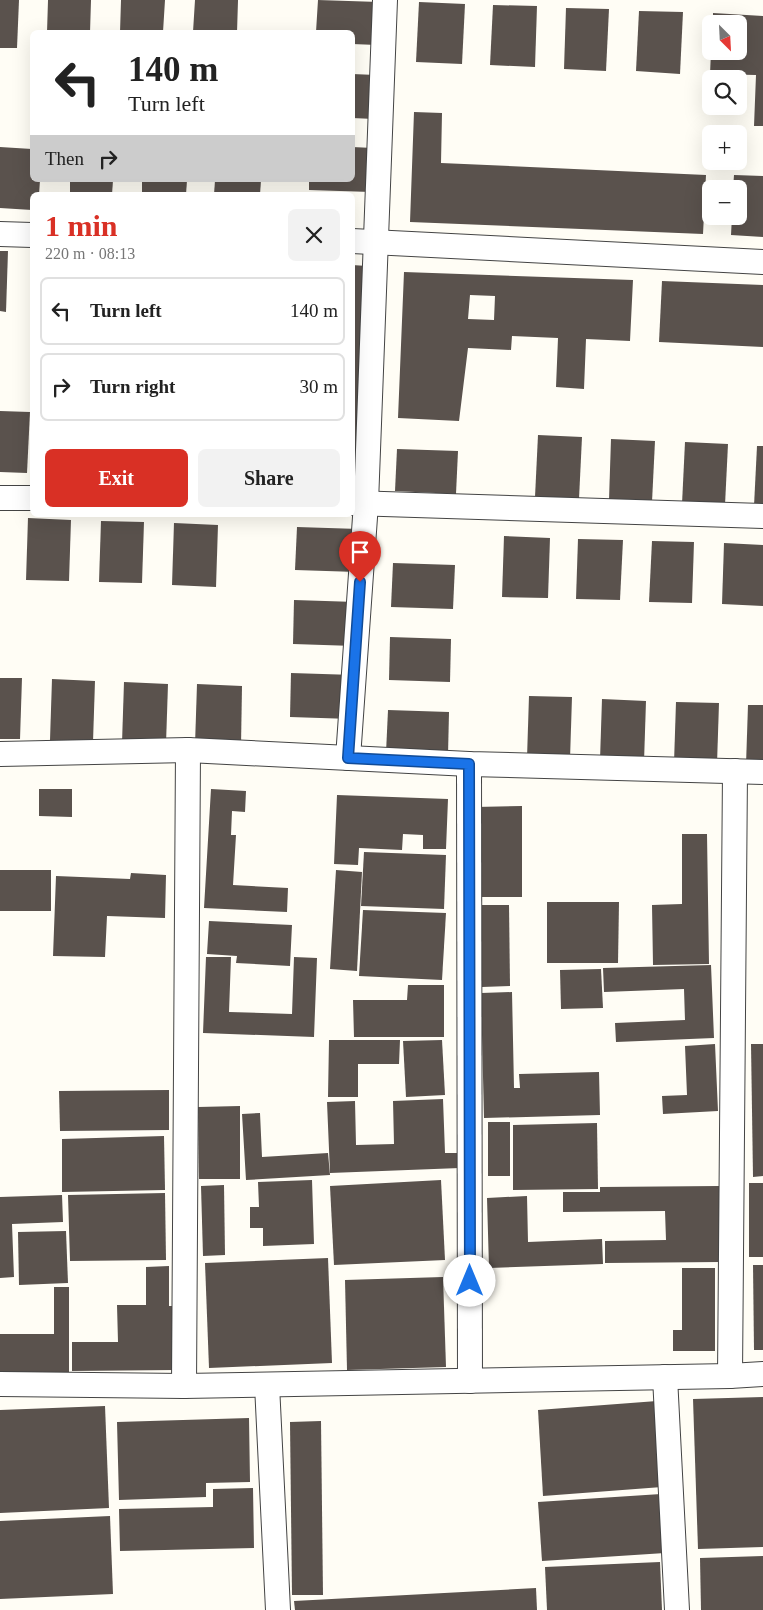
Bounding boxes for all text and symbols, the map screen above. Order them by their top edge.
north arrow [702,15,748,60]
map controls [702,15,747,225]
icon: left [45,50,110,115]
text: 140 m [128,50,218,89]
button: search [702,70,747,115]
text: Turn left [128,91,205,116]
button: + [702,125,747,170]
icon: right [94,145,122,173]
text: Then [45,148,84,169]
button: − [702,180,747,225]
text: 1 min [45,209,118,242]
button: close [288,209,340,261]
text: 220 m · 08:13 [45,245,135,262]
icon: left [47,297,75,325]
text: Turn left [90,300,162,321]
text: 140 m [290,300,338,321]
icon: right [47,373,75,401]
text: Turn right [90,376,175,397]
text: 30 m [299,376,338,397]
button: Exit [45,449,188,507]
button: Share [198,449,340,507]
pin [339,531,381,582]
icon: arrive [346,538,374,566]
position arrow [443,1254,495,1306]

